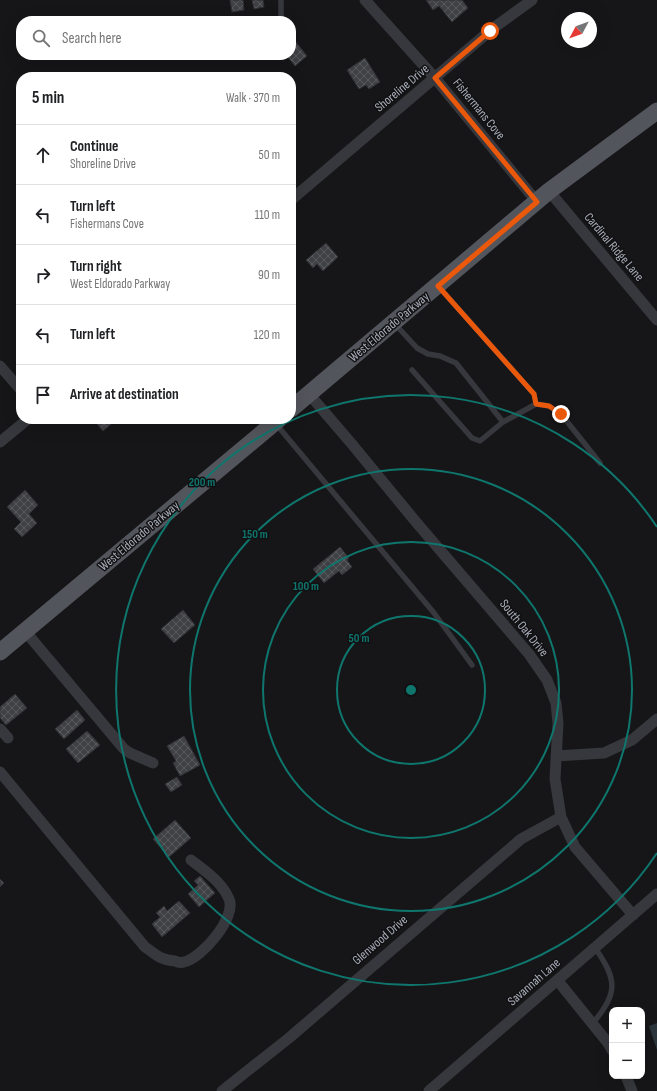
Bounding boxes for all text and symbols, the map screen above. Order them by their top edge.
north arrow [561,12,597,48]
search box [16,16,296,60]
route start [481,22,499,40]
icon: search [30,27,52,49]
text: Search here [62,29,122,48]
street label: Shoreline Drive [372,61,432,115]
street label: Fishermans Cove [449,75,509,143]
text: 5 min [32,88,64,108]
text: Walk · 370 m [226,90,280,106]
text: Continue [70,137,119,156]
icon: ahead [32,144,54,166]
text: 50 m [259,147,280,163]
text: Shoreline Drive [70,156,136,172]
text: Turn left [70,197,115,216]
icon: left [32,204,54,226]
text: 110 m [255,207,280,223]
street label: Cardinal Ridge Lane [581,210,647,284]
text: Fishermans Cove [70,216,144,232]
text: Turn right [70,257,122,276]
icon: right [32,264,54,286]
text: 90 m [258,267,280,283]
text: West Eldorado Parkway [70,276,170,292]
street label: West Eldorado Parkway [345,289,433,365]
icon: left [32,324,54,346]
text: Turn left [70,325,115,344]
text: 120 m [254,327,280,343]
icon: arrive [32,384,54,406]
text: Arrive at destination [70,385,179,404]
route end [552,405,570,423]
text: 200 m [189,475,215,490]
street label: West Eldorado Parkway [95,498,183,574]
text: 150 m [242,527,268,542]
text: 100 m [293,579,319,594]
street label: South Oak Drive [496,596,552,660]
text: 50 m [349,631,369,646]
centre of rings [404,683,418,697]
street label: Glenwood Drive [349,912,411,968]
street label: Savannah Lane [504,955,564,1009]
map controls [609,1007,645,1079]
button: + [609,1007,645,1043]
button: − [609,1043,645,1079]

